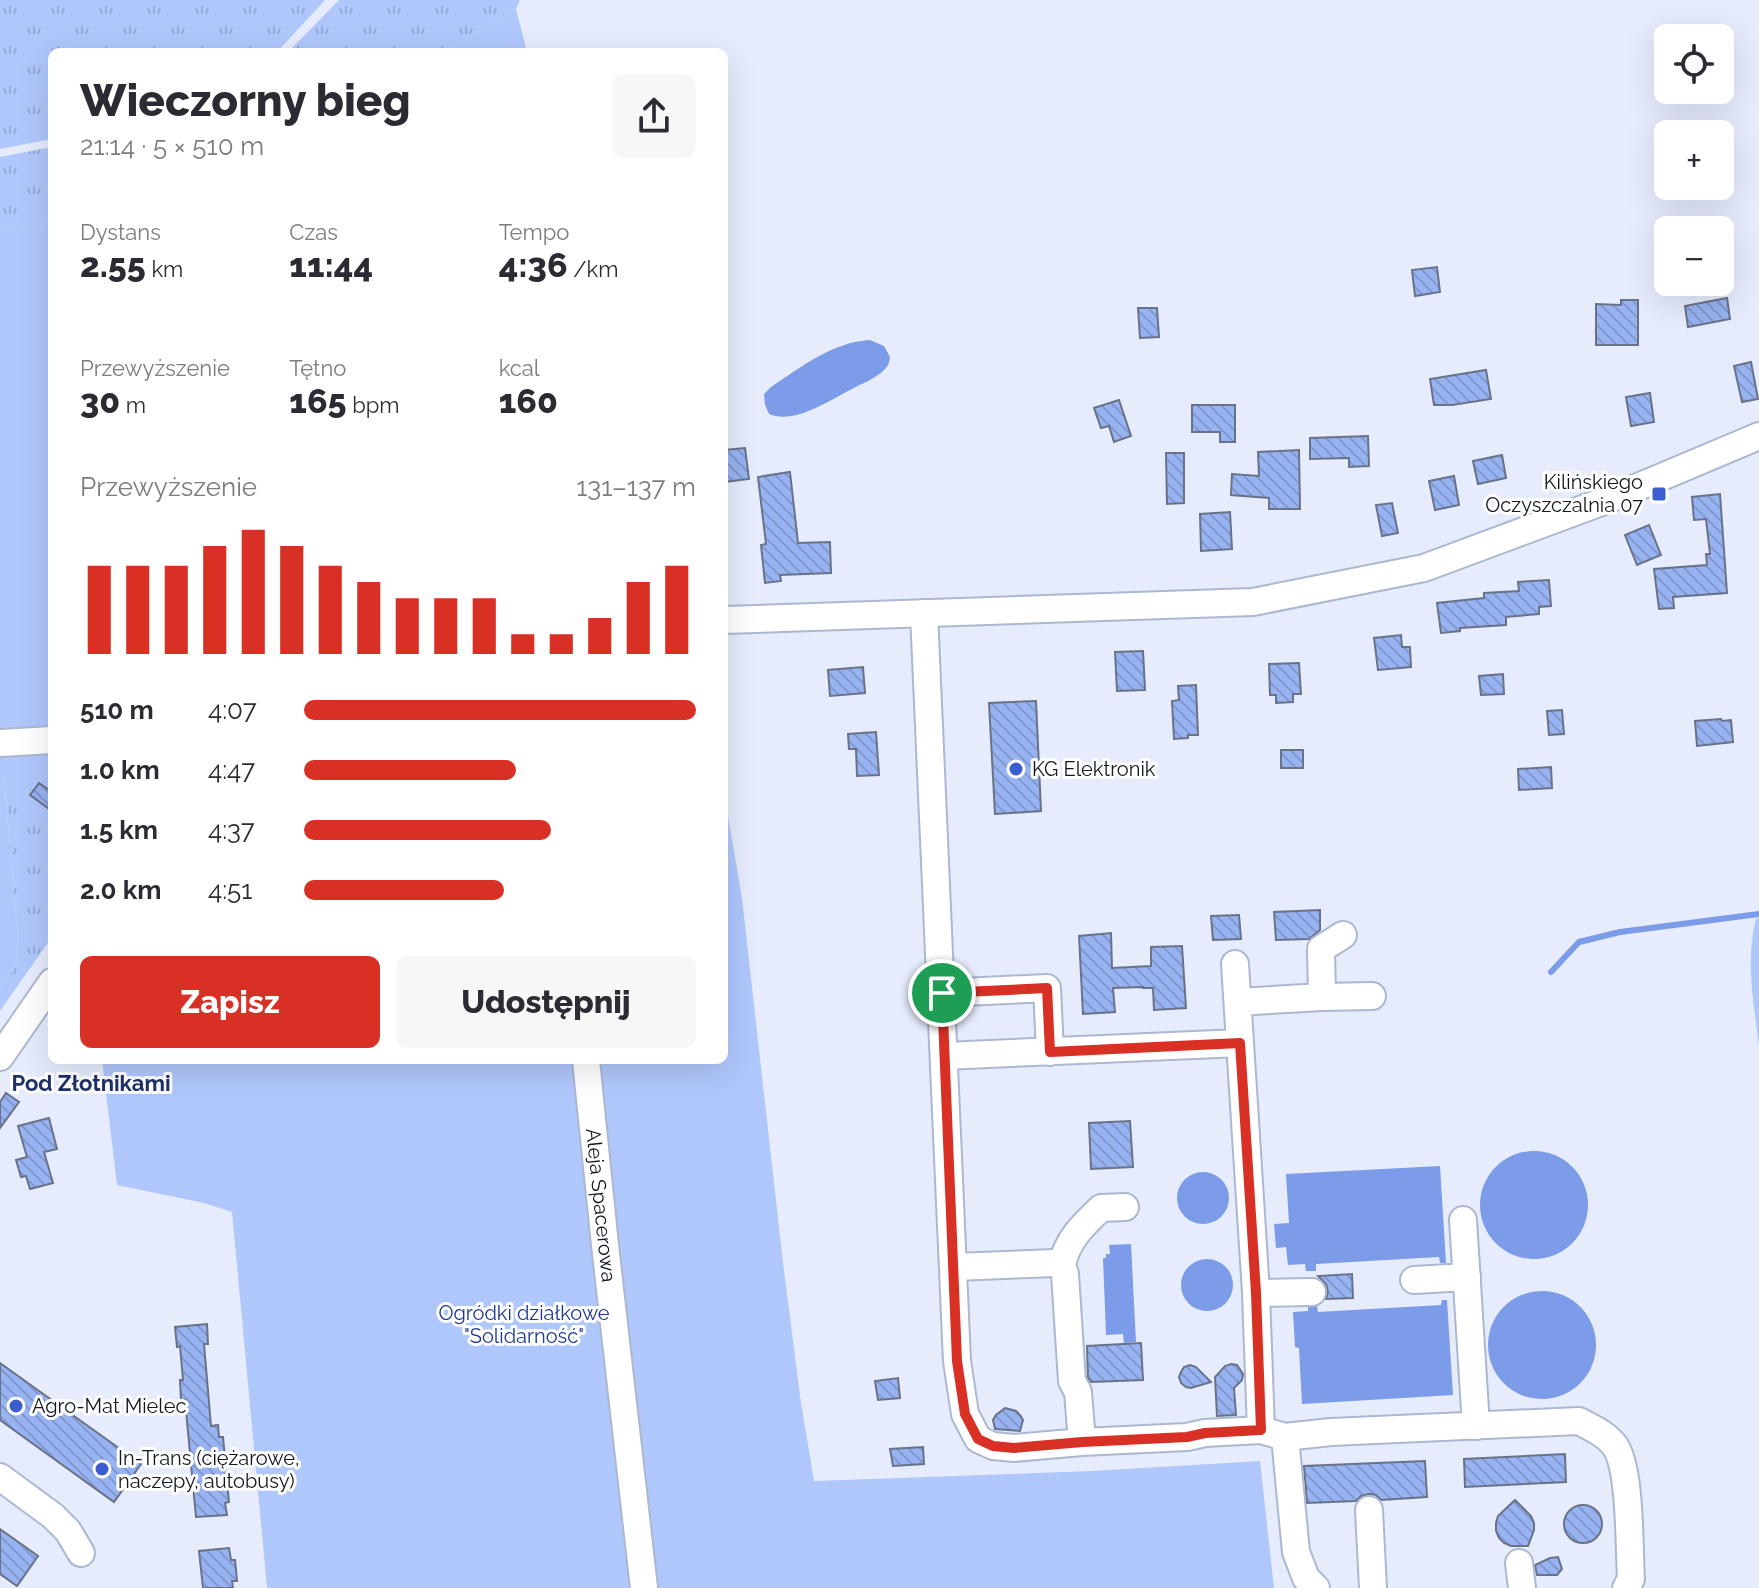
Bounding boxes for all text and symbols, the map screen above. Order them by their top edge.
map controls [1654,24,1734,296]
button: locate [1654,24,1734,104]
button: share [612,74,696,158]
text: Wieczorny bieg [80,75,411,126]
button: + [1654,120,1734,200]
text: 21:14 · 5 × 510 m [80,131,264,161]
button: − [1654,216,1734,296]
text: Dystans [80,219,161,245]
text: Czas [289,219,338,245]
text: Tempo [499,219,569,245]
text: 2.55 [80,245,146,285]
text: 11:44 [289,245,373,285]
text: 4:36 [499,245,568,285]
text: km [146,256,183,282]
text: /km [568,256,618,282]
text: Przewyższenie [80,355,230,381]
text: Tętno [289,355,346,381]
text: kcal [499,355,540,381]
text: 30 [80,381,120,421]
text: 165 [289,381,347,421]
text: 160 [499,381,558,421]
text: m [120,392,146,418]
text: bpm [347,392,400,418]
place label: Kilińskiego Oczyszczalnia 07 [1485,470,1643,517]
text: Przewyższenie [80,472,257,502]
text: 131–137 m [576,472,696,502]
marker: Kilińskiego Oczyszczalnia 07 [1650,485,1668,503]
text: 510 m [80,695,154,725]
text: 4:07 [208,695,257,725]
text: 1.0 km [80,755,160,785]
text: 4:47 [208,755,255,785]
place label: KG Elektronik [1032,757,1156,781]
marker: KG Elektronik [1007,760,1025,778]
text: 1.5 km [80,815,158,845]
text: 4:37 [208,815,255,845]
text: 2.0 km [80,875,161,905]
text: 4:51 [208,875,252,905]
button: Zapisz [80,956,380,1048]
button: Udostępnij [396,956,696,1048]
pin [908,959,976,1027]
icon: arrive [920,971,964,1015]
district label: Pod Złotnikami [11,1070,171,1096]
street label: Aleja Spacerowa [581,1127,621,1283]
park label: Ogródki działkowe "Solidarność" [438,1301,610,1348]
place label: Agro-Mat Mielec [32,1394,186,1418]
marker: Agro-Mat Mielec [7,1397,25,1415]
place label: In-Trans (ciężarowe, naczepy, autobusy) [118,1446,300,1493]
marker: In-Trans (ciężarowe, naczepy, autobusy) [93,1460,111,1478]

